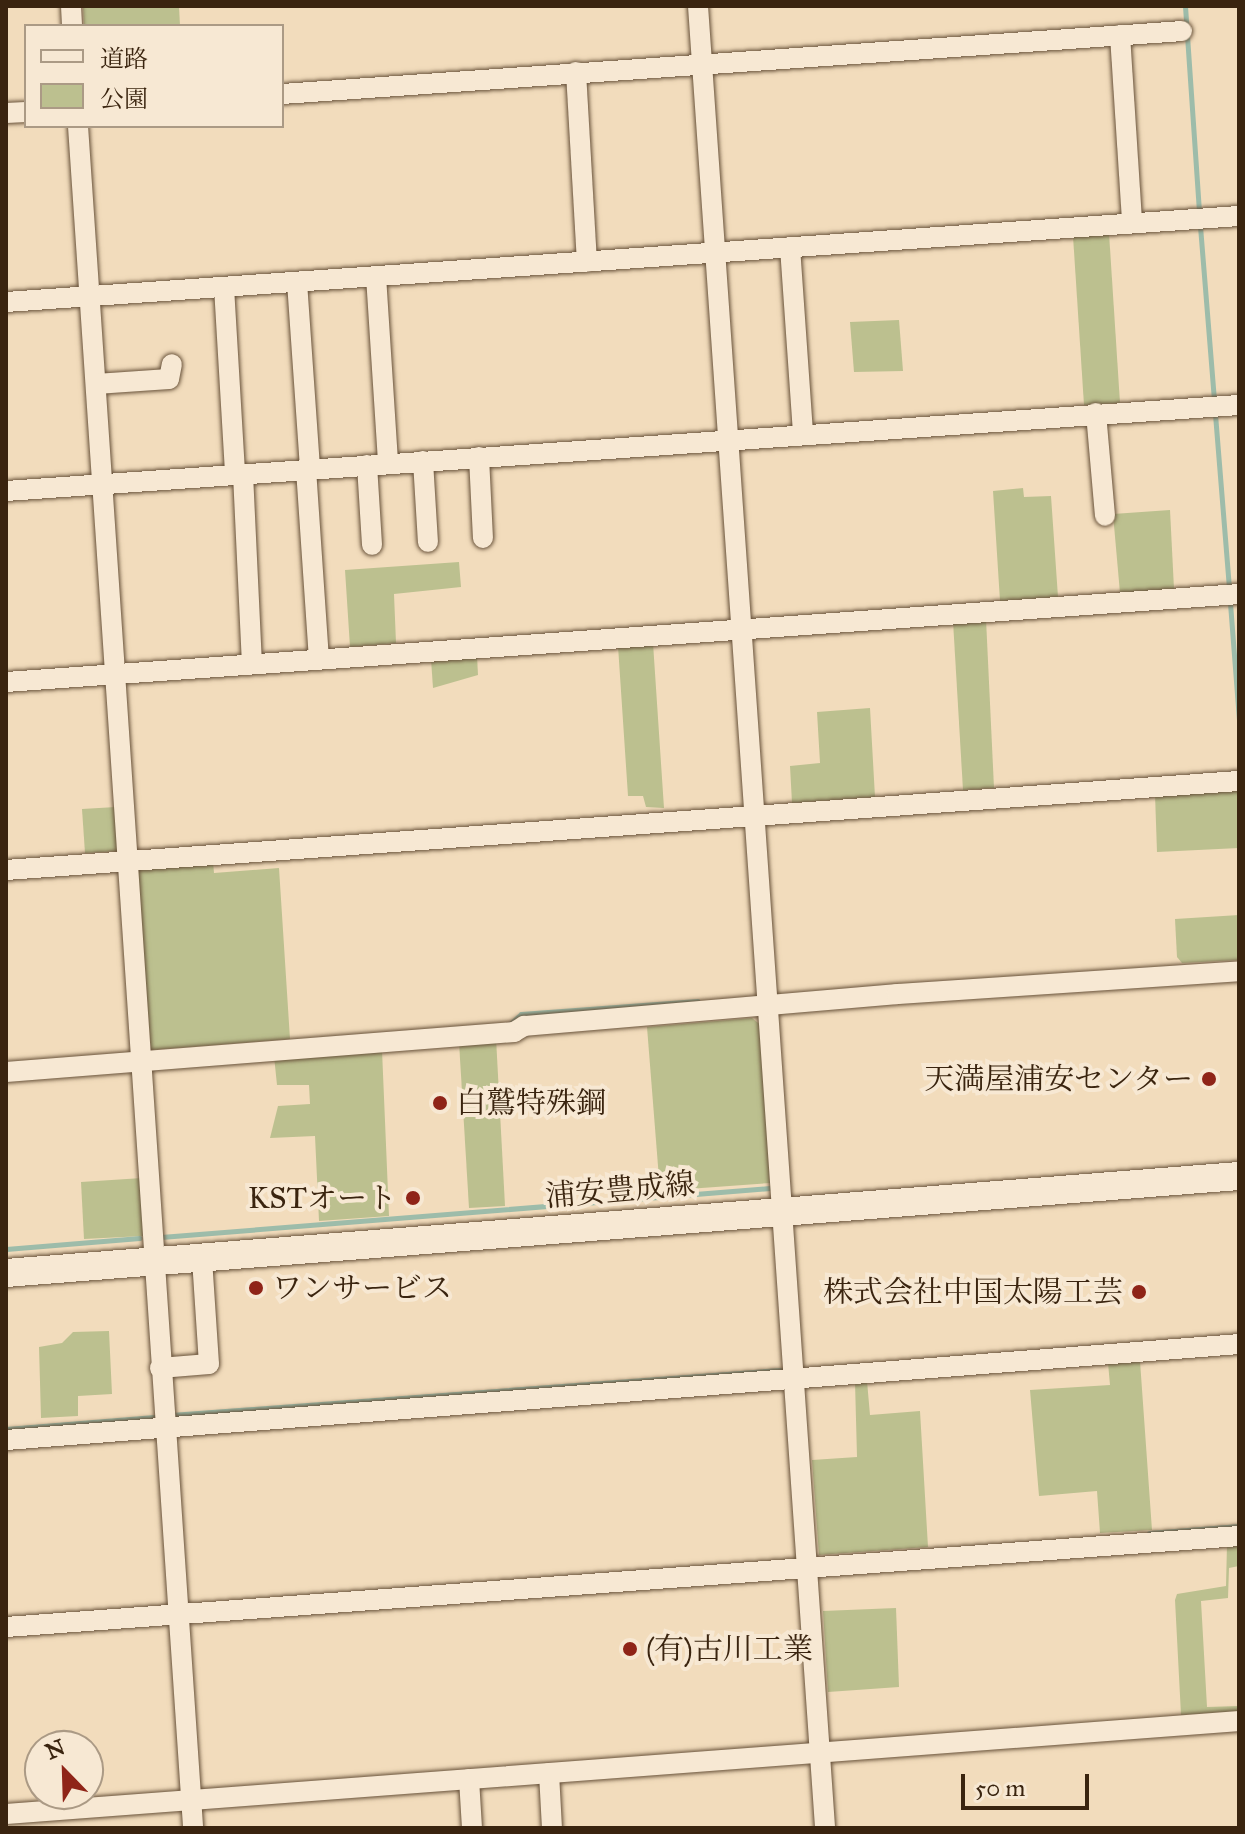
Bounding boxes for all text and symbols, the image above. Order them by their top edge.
legend [24,24,284,128]
text: 道路 [100,44,148,74]
text: 公園 [100,84,148,114]
place label: 天満屋浦安センター [923,1061,1193,1097]
marker: 天満屋浦安センター [1200,1070,1218,1088]
place label: 白鷲特殊鋼 [456,1085,606,1121]
marker: 白鷲特殊鋼 [431,1094,449,1112]
street label: 浦安豊成線 [544,1166,696,1214]
place label: KSTオート [248,1180,397,1216]
marker: KSTオート [404,1189,422,1207]
place label: ワンサービス [272,1270,452,1306]
place label: 株式会社中国太陽工芸 [823,1274,1123,1310]
marker: ワンサービス [247,1279,265,1297]
marker: 株式会社中国太陽工芸 [1130,1283,1148,1301]
place label: (有)古川工業 [646,1631,813,1667]
marker: (有)古川工業 [621,1640,639,1658]
north arrow [24,1730,104,1810]
text: N [41,1733,69,1765]
scale bar [965,1758,1093,1808]
text: 50 m [975,1773,1025,1803]

